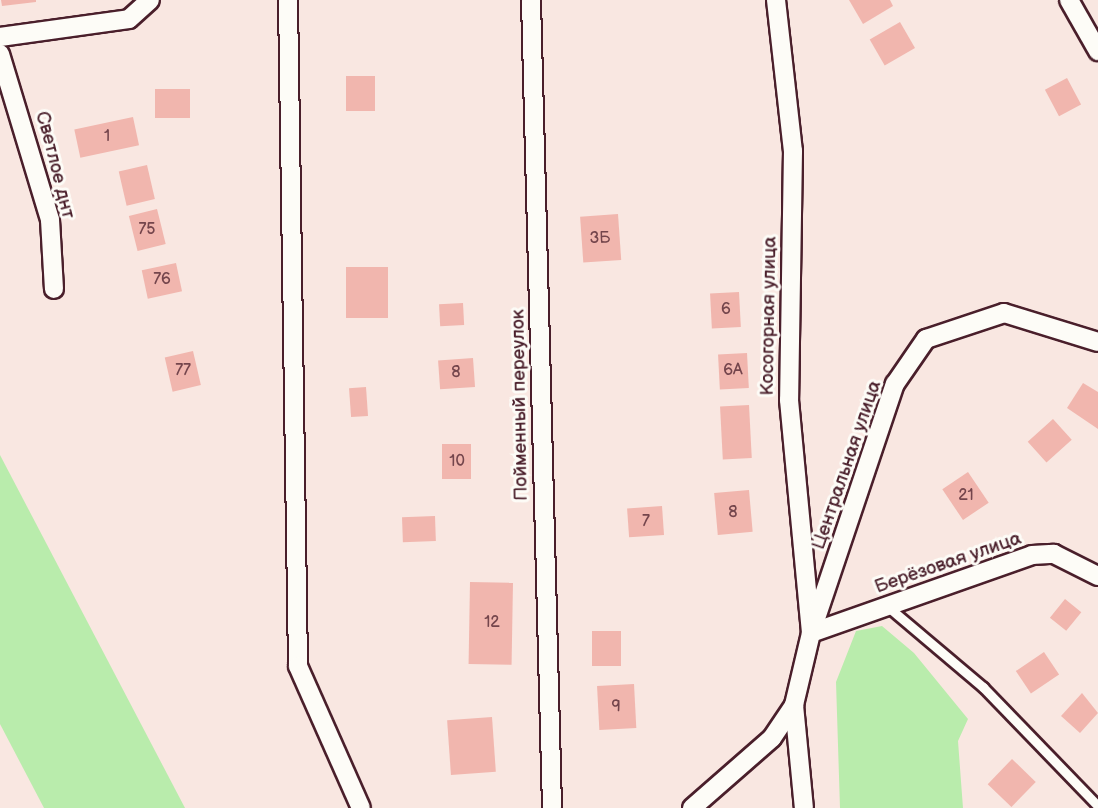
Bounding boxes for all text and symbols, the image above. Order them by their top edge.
street label: Светлое днт [31,109,79,221]
house number: 1 [104,127,110,147]
house number: 75 [138,220,156,240]
house number: 3Б [590,229,610,249]
street label: Косогорная улица [756,236,782,396]
house number: 76 [153,270,171,290]
house number: 6 [721,300,731,320]
street label: Пойменный переулок [507,309,533,501]
house number: 77 [175,361,191,381]
house number: 6А [723,361,743,381]
house number: 8 [451,363,461,383]
street label: Центральная улица [807,378,887,552]
house number: 10 [449,452,465,472]
house number: 21 [958,486,974,506]
house number: 8 [728,503,738,523]
house number: 7 [642,512,650,532]
street label: Берёзовая улица [872,527,1024,599]
house number: 12 [484,613,500,633]
house number: 9 [611,697,621,717]

